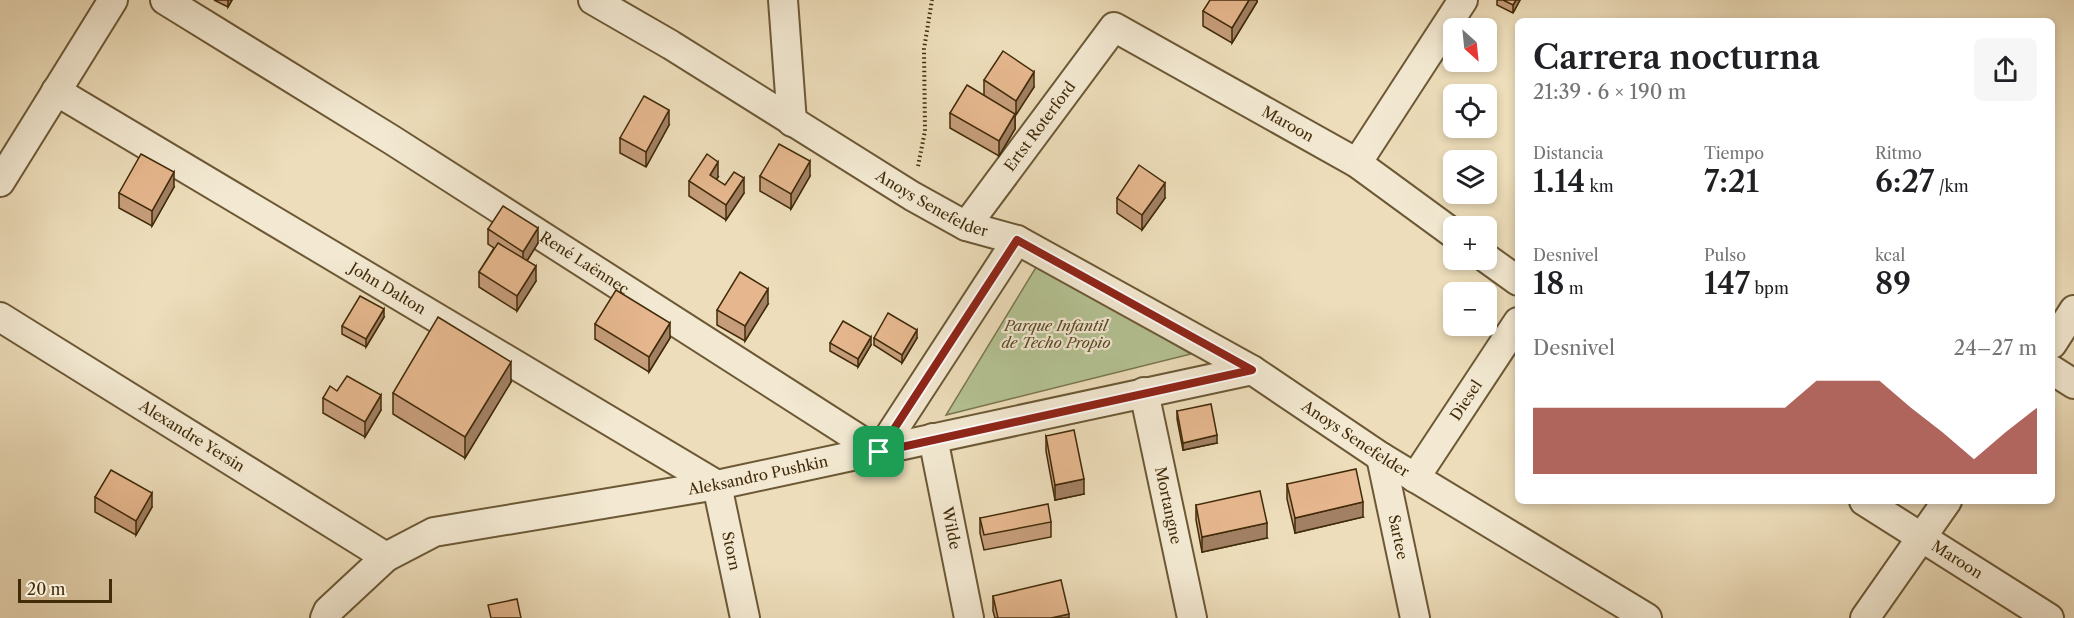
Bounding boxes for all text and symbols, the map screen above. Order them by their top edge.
north arrow [1443,18,1497,72]
map controls [1443,18,1497,336]
text: Carrera nocturna [1533,37,1820,78]
button: share [1974,38,2037,101]
street label: Ertst Roterford [1000,77,1079,175]
text: 21:39 · 6 × 190 m [1533,80,1686,104]
button: locate [1443,84,1497,138]
street label: Maroon [1258,102,1318,146]
text: Distancia [1533,143,1604,163]
text: Tiempo [1704,143,1764,163]
text: Ritmo [1875,143,1922,163]
button: layers [1443,150,1497,204]
text: 1.14 [1533,163,1585,200]
text: 7:21 [1704,163,1759,200]
text: 6:27 [1875,163,1934,200]
street label: Anoys Senefelder [872,165,991,241]
text: km [1585,176,1614,196]
text: /km [1934,176,1969,196]
button: + [1443,216,1497,270]
street label: René Laënnec [536,227,633,298]
text: Desnivel [1533,245,1599,265]
text: Pulso [1704,245,1746,265]
text: kcal [1875,245,1905,265]
street label: John Dalton [344,257,430,319]
text: 18 [1533,265,1564,302]
text: 147 [1704,265,1750,302]
text: 89 [1875,265,1911,302]
text: m [1564,278,1584,298]
text: bpm [1750,278,1789,298]
button: − [1443,282,1497,336]
park label: Parque Infantil de Techo Propio [1002,316,1110,352]
text: Desnivel [1533,336,1615,360]
text: 24–27 m [1954,336,2037,360]
street label: Diesel [1446,376,1486,424]
street label: Alexandre Yersin [135,395,249,476]
street label: Anoys Senefelder [1297,396,1413,481]
pin [853,426,904,477]
icon: arrive [862,435,895,468]
street label: Aleksandro Pushkin [686,451,830,499]
street label: Mortangne [1151,465,1186,546]
street label: Wilde [938,504,965,551]
street label: Sartee [1384,513,1412,561]
street label: Storn [718,530,745,573]
street label: Maroon [1928,536,1987,583]
scale bar [18,576,112,604]
text: 20 m [27,579,66,599]

